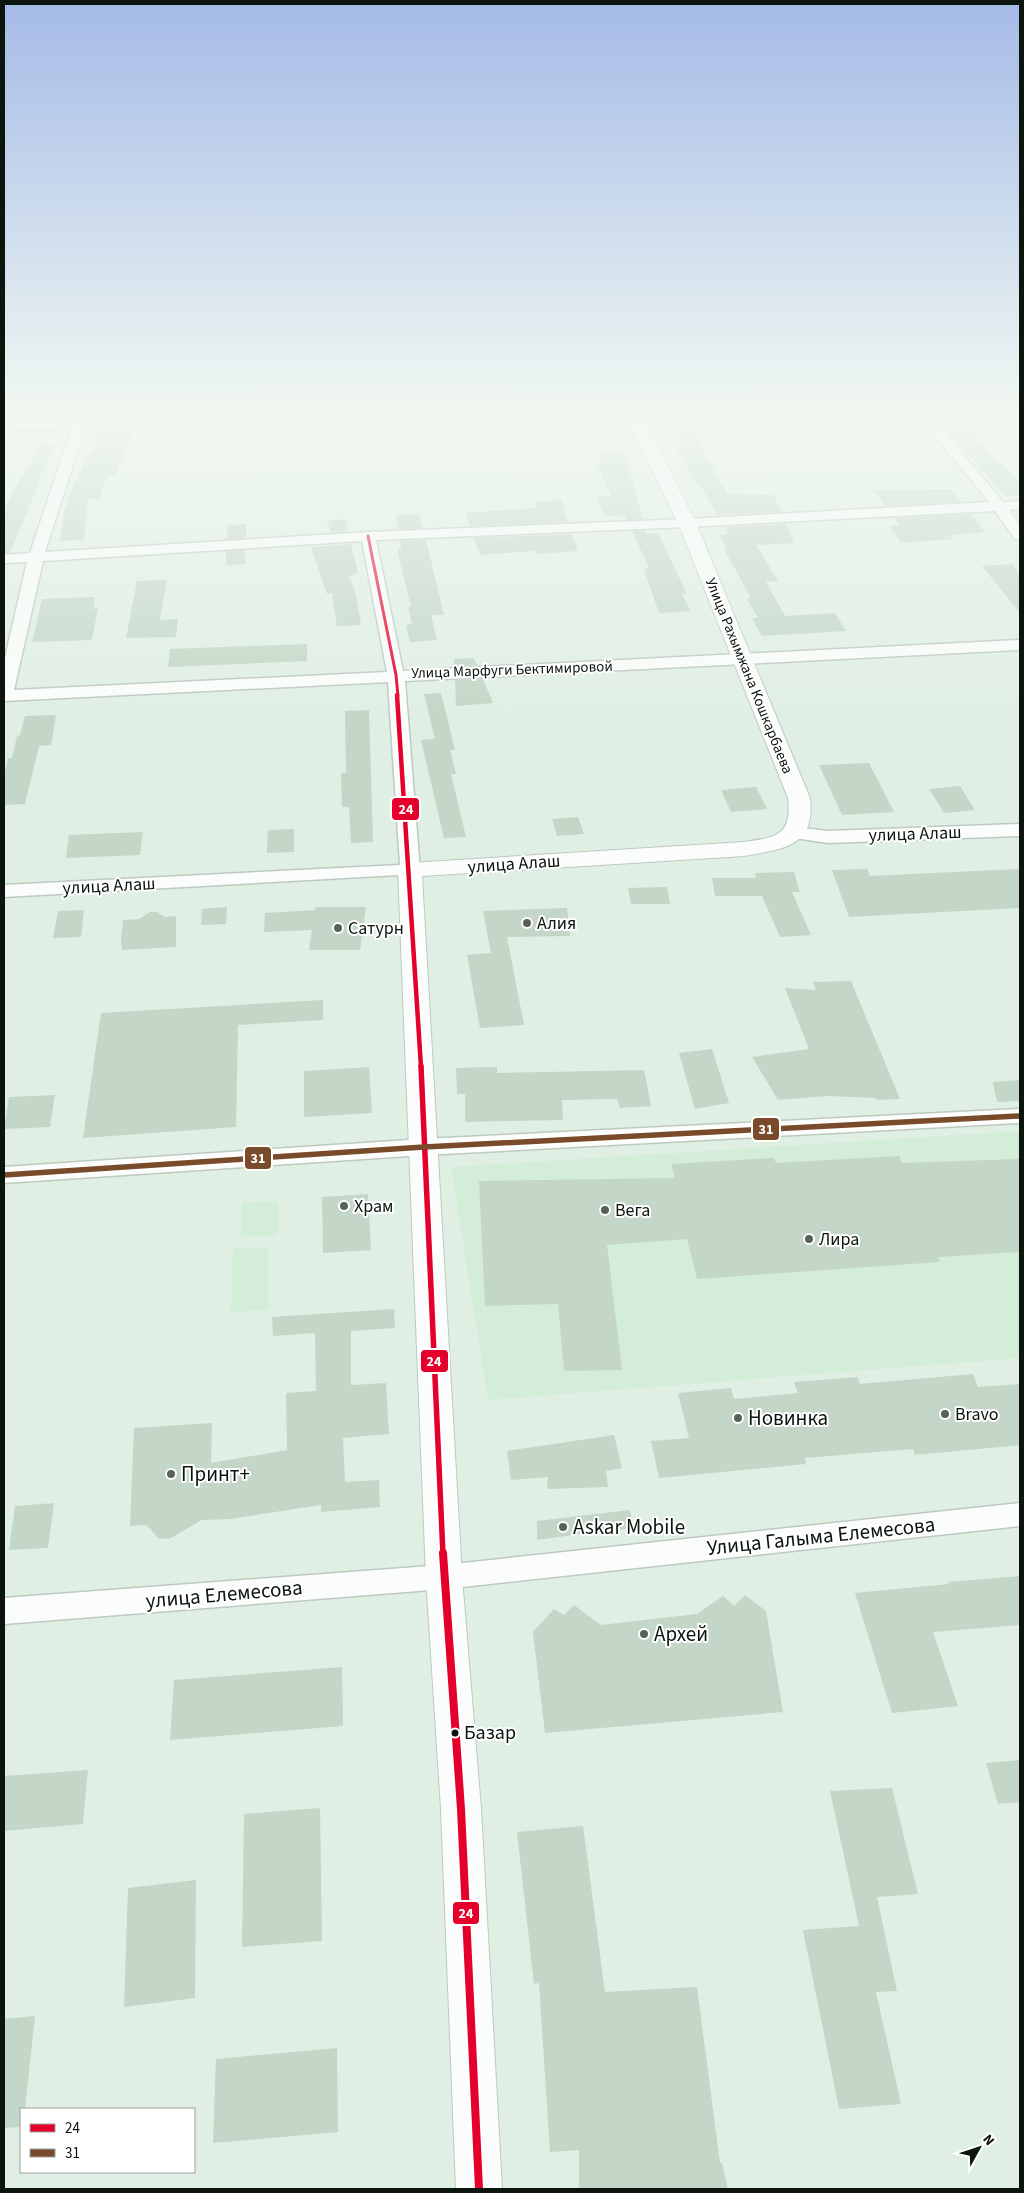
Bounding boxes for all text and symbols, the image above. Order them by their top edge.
street label: Улица Рахымжана Кошкарбаева [700,575,798,777]
street label: Улица Марфуги Бектимировой [411,656,613,684]
line badge: 24 [391,797,420,821]
text: 24 [399,800,414,820]
street label: улица Алаш [868,820,962,848]
street label: улица Алаш [467,848,561,880]
street label: улица Алаш [62,871,156,901]
place label: Алия [537,911,576,936]
place label: Сатурн [348,916,404,941]
marker: Алия [521,917,533,929]
marker: Сатурн [332,922,344,934]
line badge: 31 [752,1117,780,1141]
text: 31 [759,1120,773,1140]
line badge: 31 [244,1146,272,1170]
text: 31 [251,1149,265,1169]
place label: Храм [354,1194,393,1219]
place label: Вега [615,1198,650,1223]
marker: Храм [338,1200,350,1212]
marker: Вега [599,1204,611,1216]
place label: Лира [819,1227,859,1252]
marker: Лира [803,1233,815,1245]
line badge: 24 [420,1349,449,1373]
text: 24 [427,1352,442,1372]
place label: Bravo [955,1402,999,1427]
place label: Новинка [748,1403,828,1433]
marker: Bravo [939,1408,951,1420]
marker: Новинка [732,1412,744,1424]
place label: Принт+ [181,1459,250,1489]
marker: Принт+ [165,1468,177,1480]
street label: Улица Галыма Елемесова [705,1509,937,1563]
place label: Askar Mobile [573,1512,685,1542]
marker: Askar Mobile [557,1521,569,1533]
street label: улица Елемесова [144,1572,304,1616]
place label: Архей [654,1619,708,1649]
marker: Архей [638,1628,650,1640]
place label: Базар [464,1719,516,1747]
marker: Базар [450,1728,460,1738]
line badge: 24 [452,1901,480,1925]
text: 24 [459,1904,474,1924]
legend [20,2108,195,2173]
text: 24 [65,2118,80,2139]
north arrow [954,2123,1004,2173]
text: N [978,2130,999,2150]
text: 31 [65,2143,80,2164]

